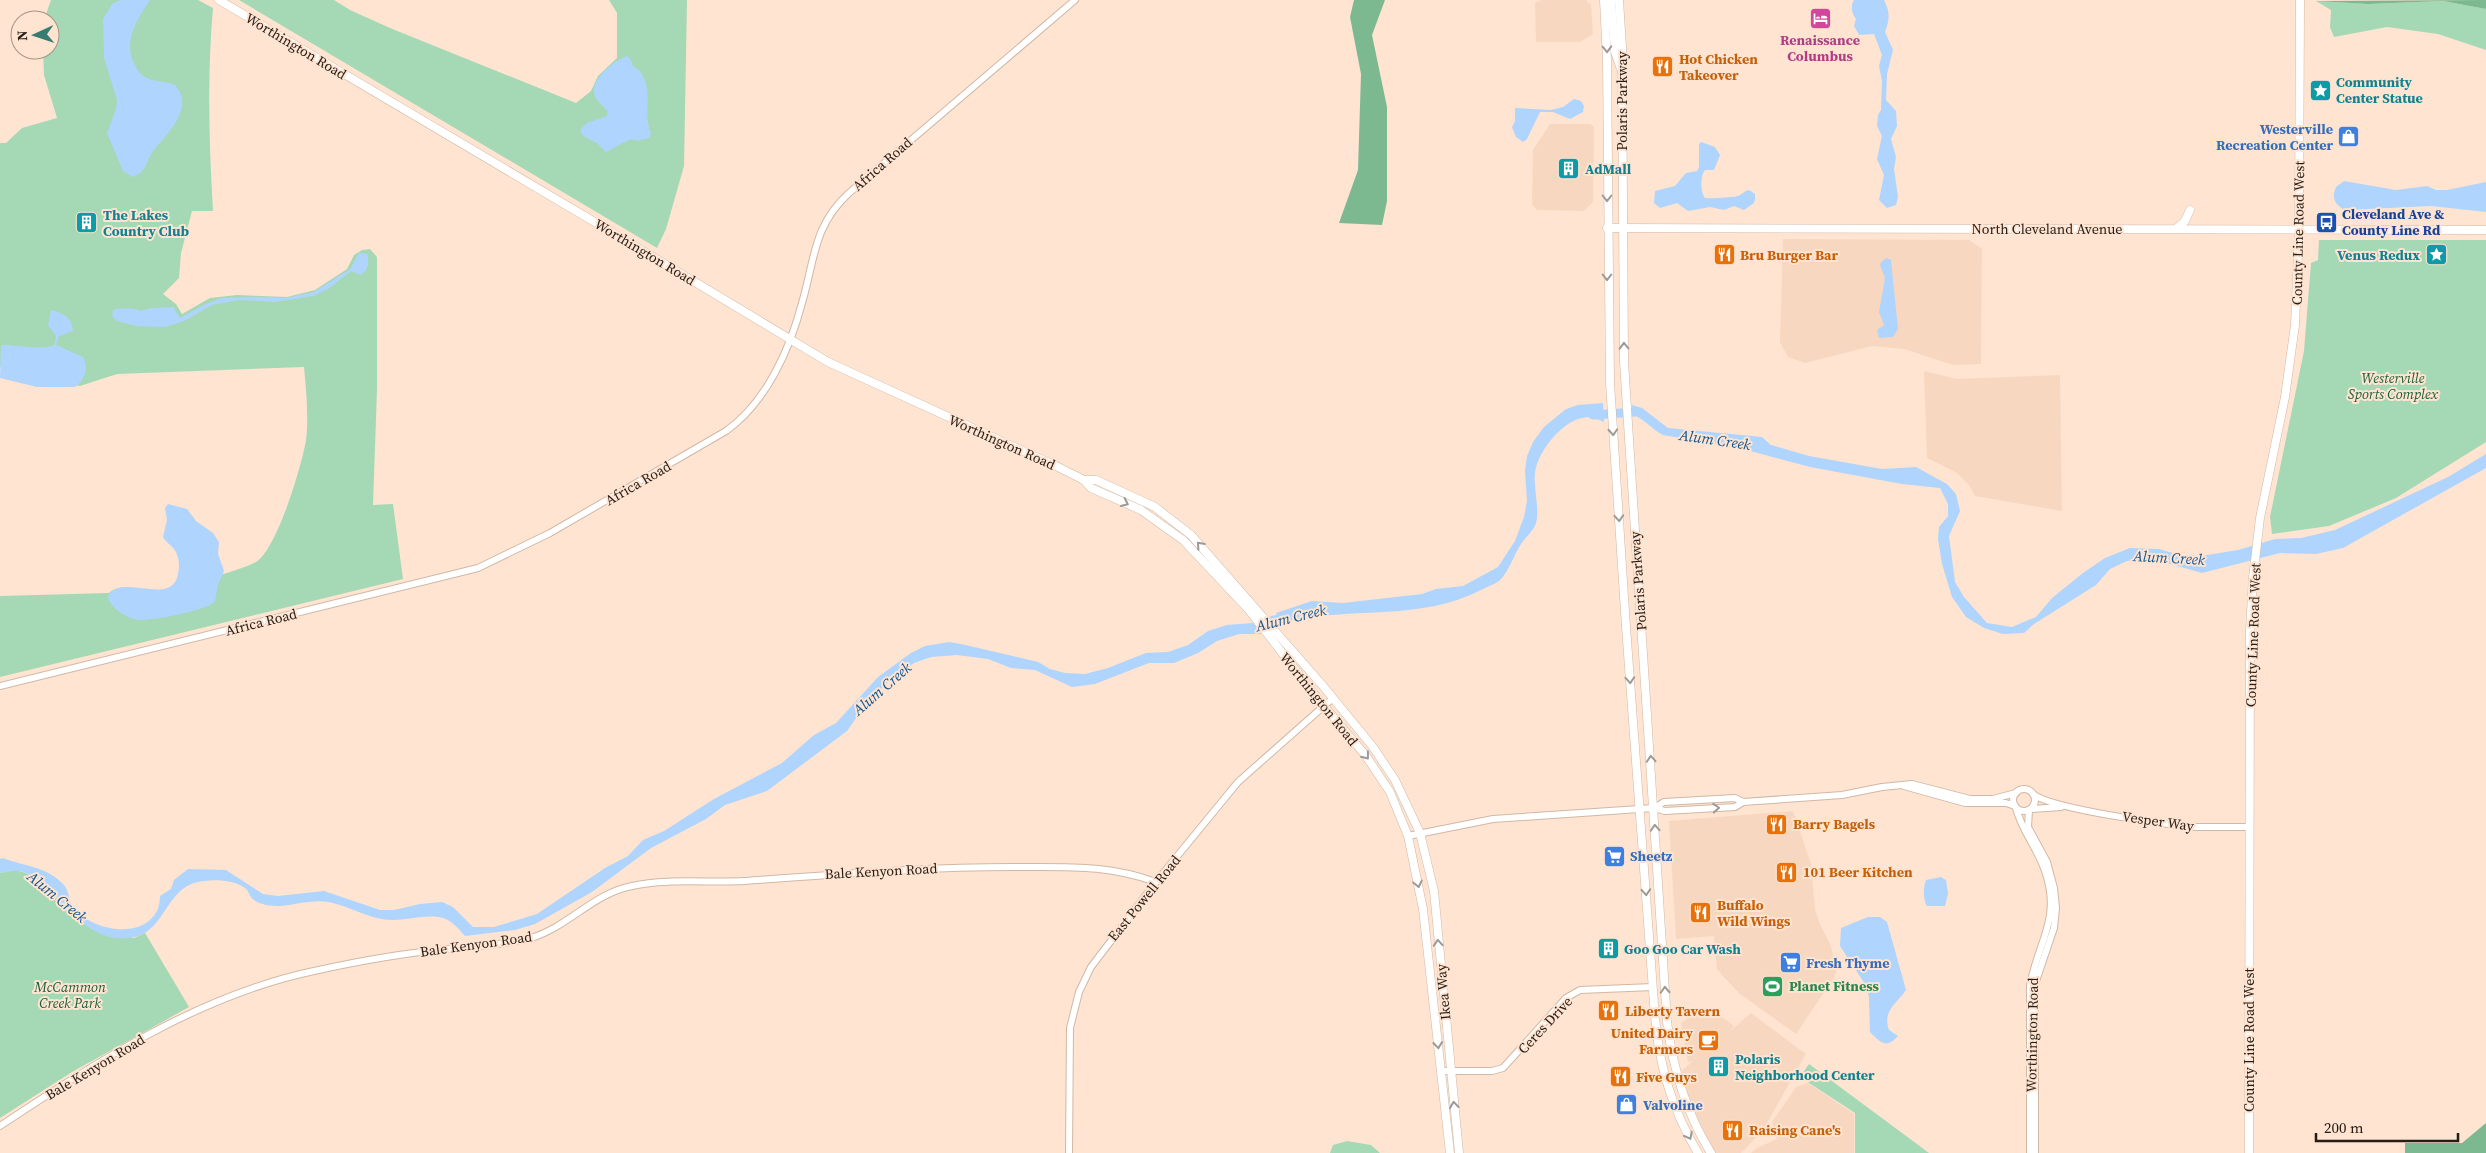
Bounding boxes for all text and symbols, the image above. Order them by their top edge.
hotel icon: Renaissance Columbus [1808,6,1832,30]
street label: Worthington Road [242,8,350,84]
north arrow [10,10,60,60]
text: N [12,30,32,41]
place label: Renaissance Columbus [1780,30,1860,66]
one-way arrow [1601,45,1612,53]
place label: Hot Chicken Takeover [1679,49,1758,85]
street label: Polaris Parkway [1612,50,1632,151]
restaurant icon: Hot Chicken Takeover [1651,55,1675,79]
place label: Community Center Statue [2336,72,2423,108]
place icon: Community Center Statue [2308,78,2332,102]
place label: Westerville Recreation Center [2216,119,2333,155]
shop icon: Westerville Recreation Center [2337,125,2361,149]
street label: Africa Road [848,132,916,196]
building icon: AdMall [1557,157,1581,181]
place label: AdMall [1585,159,1632,179]
street label: County Line Road West [2287,160,2309,305]
one-way arrow [1602,195,1612,203]
place label: Cleveland Ave & County Line Rd [2342,204,2444,240]
place label: The Lakes Country Club [103,205,190,241]
bus stop icon: Cleveland Ave & County Line Rd [2314,210,2338,234]
building icon: The Lakes Country Club [75,211,99,235]
street label: Worthington Road [591,214,699,290]
street label: North Cleveland Avenue [1972,219,2122,239]
restaurant icon: Bru Burger Bar [1712,243,1736,267]
place icon: Venus Redux [2424,243,2448,267]
place label: Bru Burger Bar [1740,245,1839,265]
place label: Venus Redux [2337,245,2420,265]
one-way arrow [1602,274,1612,281]
one-way arrow [1618,342,1629,350]
park label: Westerville Sports Complex [2348,368,2439,404]
street label: Worthington Road [945,409,1059,475]
water label: Alum Creek [1677,424,1753,455]
one-way arrow [1607,429,1618,437]
street label: Africa Road [601,456,675,510]
one-way arrow [1120,496,1129,507]
one-way arrow [1613,514,1624,522]
street label: Polaris Parkway [1625,530,1651,631]
one-way arrow [1197,541,1206,550]
water label: Alum Creek [2132,545,2206,570]
street label: County Line Road West [2240,562,2266,707]
water label: Alum Creek [1253,598,1329,637]
street label: Africa Road [223,603,299,641]
street label: Worthington Road [1275,648,1363,750]
water label: Alum Creek [847,657,916,721]
one-way arrow [1624,676,1635,684]
one-way arrow [1361,751,1370,760]
one-way arrow [1645,755,1656,763]
one-way arrow [1713,803,1721,814]
street label: Vesper Way [2121,806,2196,836]
restaurant icon: Barry Bagels [1765,812,1789,836]
place label: Barry Bagels [1793,814,1876,834]
one-way arrow [1650,824,1661,832]
supermarket icon: Sheetz [1602,844,1626,868]
place label: Sheetz [1630,846,1673,866]
street label: East Powell Road [1103,851,1185,945]
street label: Bale Kenyon Road [824,858,938,884]
restaurant icon: 101 Beer Kitchen [1775,860,1799,884]
place label: 101 Beer Kitchen [1803,862,1913,882]
water label: Alum Creek [22,865,93,928]
one-way arrow [1412,879,1423,888]
one-way arrow [1640,889,1651,897]
place label: Buffalo Wild Wings [1717,895,1791,931]
restaurant icon: Buffalo Wild Wings [1689,901,1713,925]
street label: Bale Kenyon Road [419,926,533,962]
building icon: Goo Goo Car Wash [1596,937,1620,961]
one-way arrow [1433,938,1444,946]
place label: Goo Goo Car Wash [1624,939,1741,959]
supermarket icon: Fresh Thyme [1778,951,1802,975]
place label: Fresh Thyme [1806,953,1889,973]
street label: Ikea Way [1431,962,1455,1021]
street label: County Line Road West [2239,967,2259,1112]
sports icon: Planet Fitness [1761,974,1785,998]
place label: Planet Fitness [1789,976,1880,996]
park label: McCammon Creek Park [33,977,106,1013]
street label: Worthington Road [2021,977,2043,1093]
one-way arrow [1659,986,1670,994]
street label: Ceres Drive [1513,992,1577,1058]
restaurant icon: Liberty Tavern [1597,999,1621,1023]
place label: Liberty Tavern [1625,1001,1720,1021]
place label: United Dairy Farmers [1611,1023,1694,1059]
street label: Bale Kenyon Road [42,1029,149,1105]
cafe icon: United Dairy Farmers [1697,1029,1721,1053]
one-way arrow [1432,1041,1443,1049]
place label: Polaris Neighborhood Center [1735,1049,1875,1085]
building icon: Polaris Neighborhood Center [1707,1055,1731,1079]
restaurant icon: Five Guys [1608,1065,1632,1089]
place label: Five Guys [1636,1067,1697,1087]
shop icon: Valvoline [1615,1093,1639,1117]
place label: Valvoline [1643,1095,1703,1115]
one-way arrow [1448,1100,1459,1108]
scale bar [2316,1110,2458,1142]
text: 200 m [2324,1117,2364,1138]
restaurant icon: Raising Cane's [1721,1118,1745,1142]
place label: Raising Cane's [1749,1120,1842,1140]
one-way arrow [1683,1131,1693,1140]

